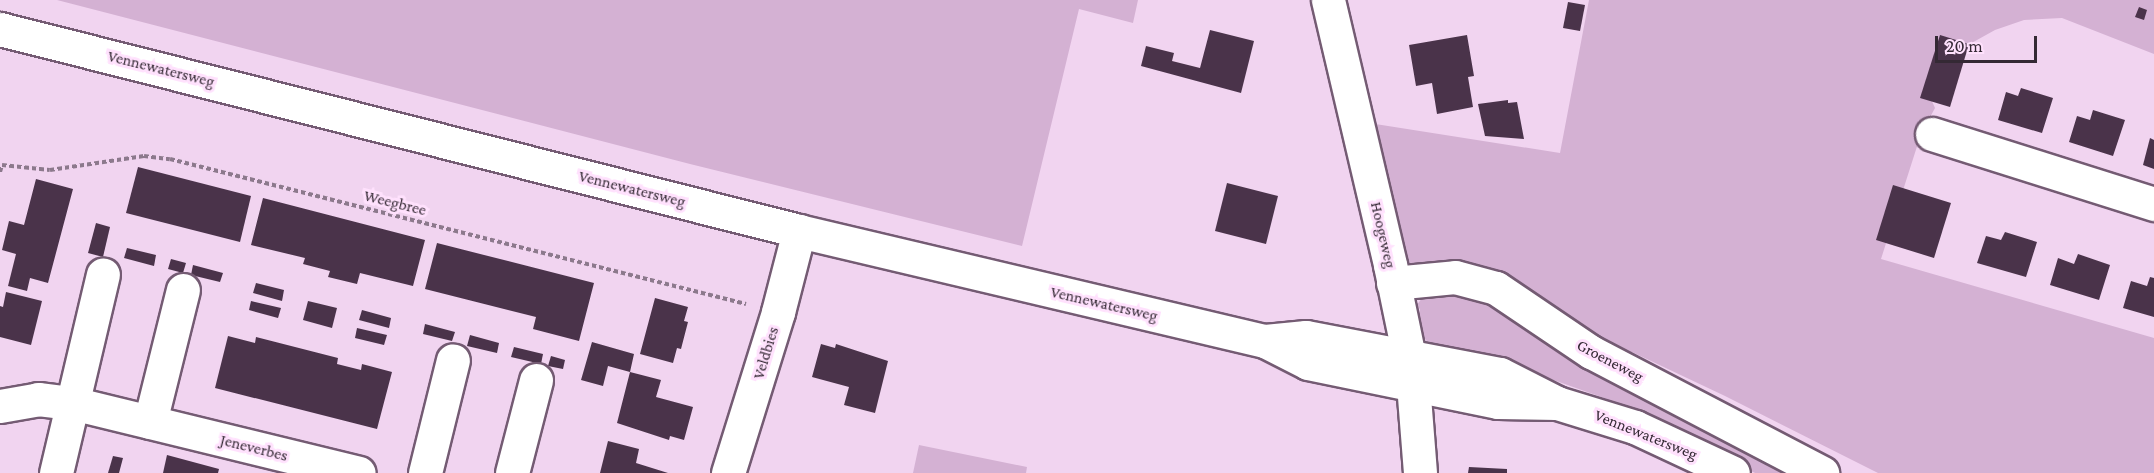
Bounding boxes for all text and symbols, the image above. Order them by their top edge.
scale bar [1938,24,2040,62]
text: 20 m [1946,36,1983,56]
street label: Vennewatersweg [106,46,216,92]
street label: Vennewatersweg [577,166,687,212]
street label: Weegbree [362,186,428,220]
street label: Hoogeweg [1366,200,1400,270]
street label: Vennewatersweg [1049,282,1159,326]
street label: Veldbies [749,324,783,382]
street label: Groeneweg [1574,336,1646,386]
street label: Vennewatersweg [1592,406,1700,464]
street label: Jeneverbes [218,430,290,466]

